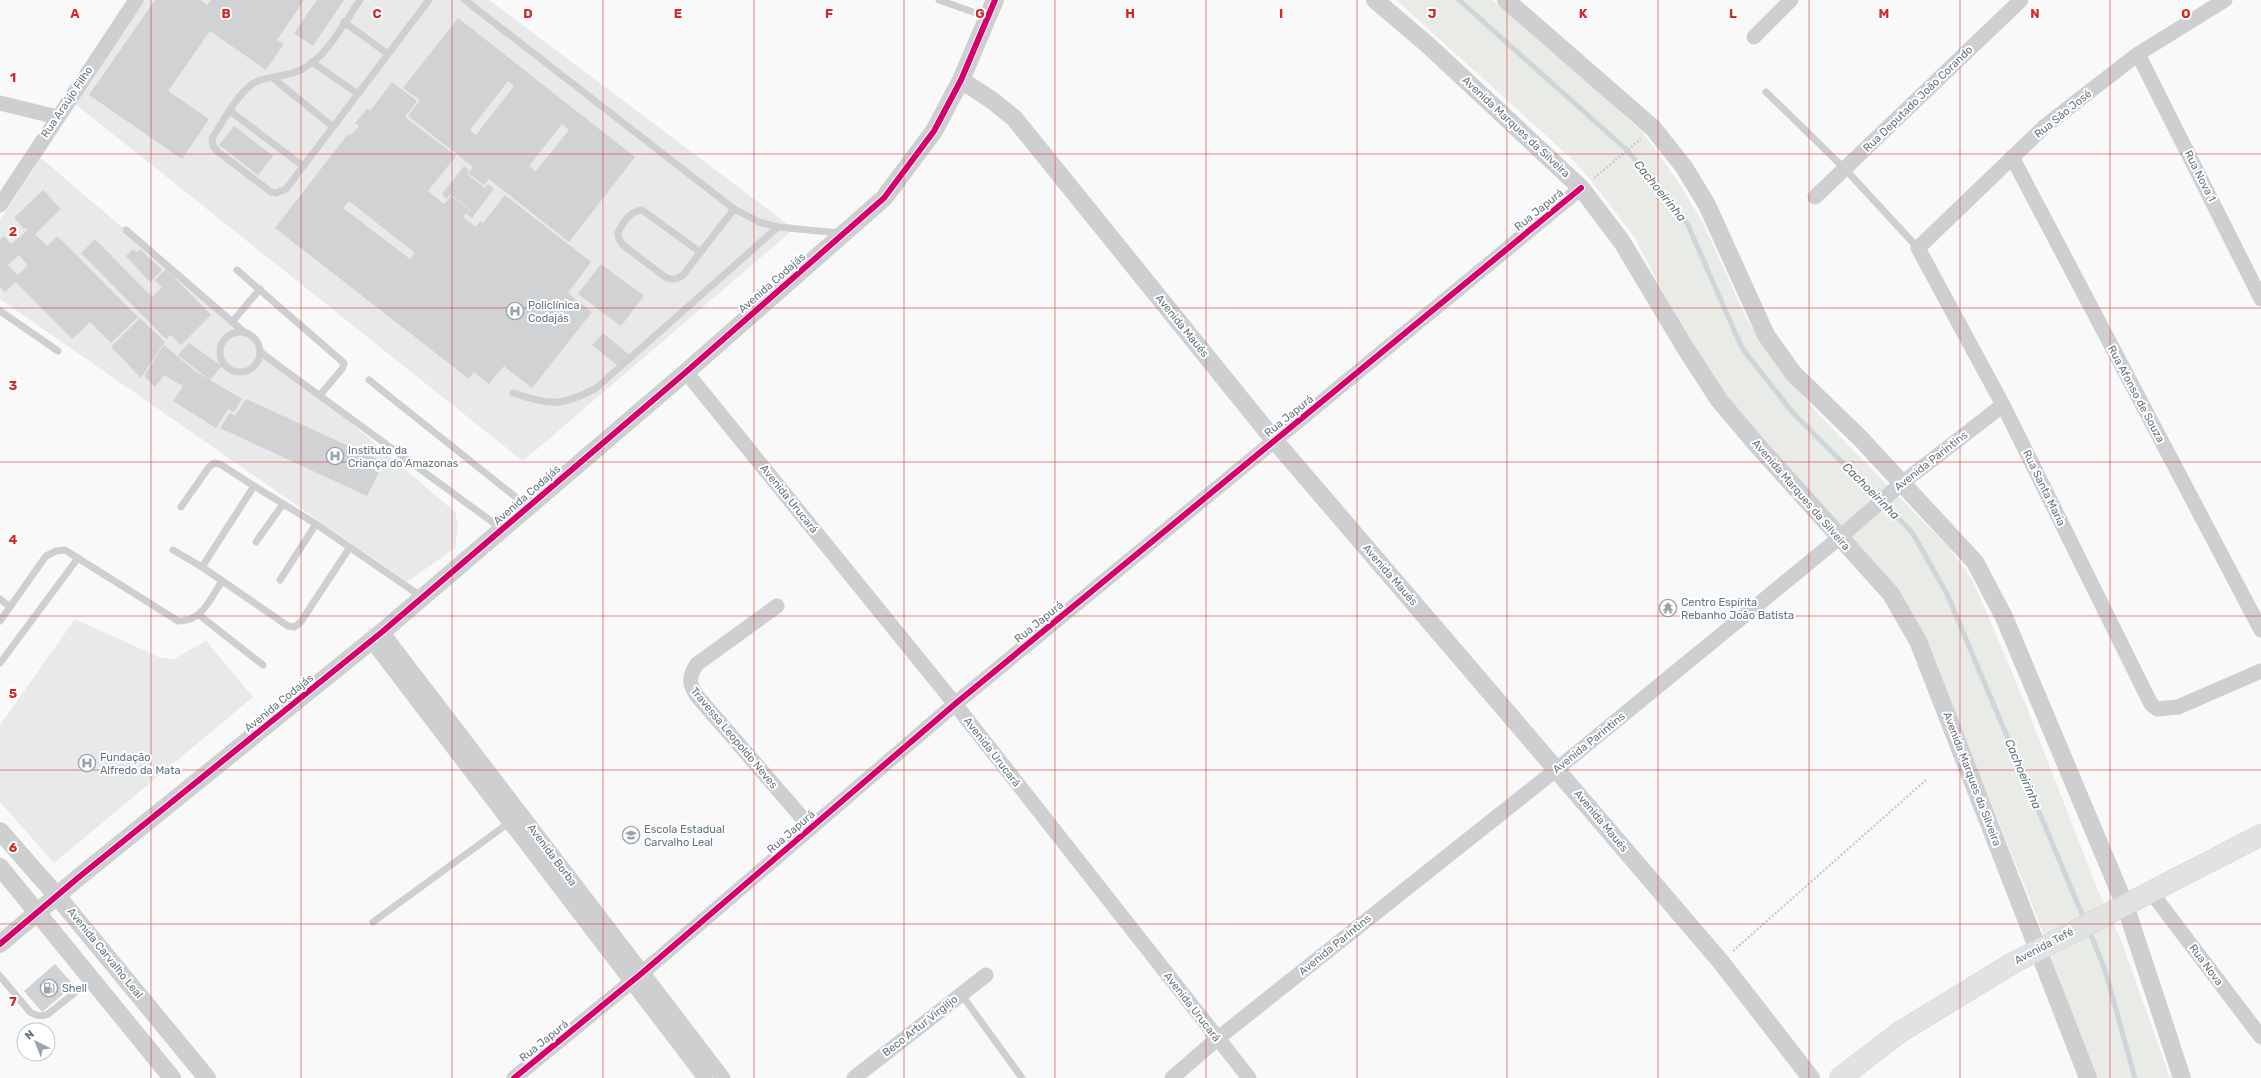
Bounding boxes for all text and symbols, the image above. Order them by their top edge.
text: A [70,6,80,21]
text: B [221,6,231,21]
text: C [372,6,382,21]
text: D [523,6,533,21]
text: E [674,6,682,21]
text: F [825,6,833,21]
text: G [975,6,985,21]
text: H [1125,6,1135,21]
text: I [1279,6,1283,21]
text: J [1428,6,1436,21]
text: K [1579,6,1588,21]
text: L [1729,6,1737,21]
text: M [1879,6,1889,21]
text: N [2030,6,2040,21]
text: O [2181,6,2191,21]
street label: Rua Deputado João Corando [1861,43,1975,155]
street label: Rua Araújo Filho [38,64,96,140]
text: 1 [10,70,16,85]
street label: Avenida Marques da Silveira [1459,74,1573,180]
street label: Rua São José [2032,87,2094,141]
street label: Rua Nova 1 [2182,148,2218,204]
water label: Cachoeirinha [1631,158,1689,224]
street label: Rua Japurá [1512,186,1566,234]
text: 2 [9,224,17,239]
street label: Avenida Codajás [736,250,808,316]
street label: Avenida Maués [1153,292,1211,360]
place label: Policlínica Codajás [528,299,580,325]
hospital icon: Policlínica Codajás [505,301,525,321]
street label: Rua Afonso de Souza [2105,343,2167,445]
text: 3 [9,378,18,393]
street label: Rua Japurá [1262,392,1316,440]
street label: Avenida Parintins [1892,428,1971,494]
street label: Avenida Marques da Silveira [1749,437,1853,553]
place label: Instituto da Criança do Amazonas [348,444,459,470]
hospital icon: Instituto da Criança do Amazonas [325,446,345,466]
street label: Rua Santa Maria [2020,448,2068,528]
water label: Cachoeirinha [1840,460,1902,522]
street label: Avenida Codajás [491,462,563,528]
street label: Avenida Urucará [757,462,821,536]
text: 4 [9,532,18,547]
street label: Avenida Maués [1360,542,1420,609]
place label: Centro Espírita Rebanho João Batista [1681,596,1794,622]
street label: Rua Japurá [1012,598,1066,646]
temple icon: Centro Espírita Rebanho João Batista [1658,598,1678,618]
street label: Avenida Codajás [242,671,316,735]
street label: Travessa Leopoldo Neves [688,685,781,792]
text: 5 [9,686,17,701]
street label: Avenida Parintins [1550,710,1628,776]
street label: Avenida Marques da Silveira [1940,710,2004,848]
street label: Avenida Urucará [961,715,1023,789]
water label: Cachoeirinha [2002,737,2044,811]
place label: Fundação Alfredo da Mata [100,751,181,777]
hospital icon: Fundação Alfredo da Mata [77,753,97,773]
street label: Avenida Maués [1571,787,1631,855]
street label: Rua Japurá [764,808,818,856]
street label: Avenida Borba [524,821,580,889]
place label: Escola Estadual Carvalho Leal [644,823,725,849]
school or university icon: Escola Estadual Carvalho Leal [621,825,641,845]
text: 6 [9,840,18,855]
street label: Avenida Carvalho Leal [65,905,145,1001]
street label: Avenida Parintins [1296,912,1374,978]
street label: Avenida Tefé [2012,925,2076,967]
street label: Rua Nova [2186,942,2226,988]
street label: Avenida Urucará [1161,970,1223,1044]
fuel station icon: Shell [39,978,59,998]
place label: Shell [62,982,87,995]
street label: Beco Artur Virgiljo [880,993,960,1059]
text: 7 [9,994,17,1009]
street label: Rua Japurá [517,1017,571,1065]
north arrow [16,1022,56,1062]
text: N [22,1027,37,1042]

